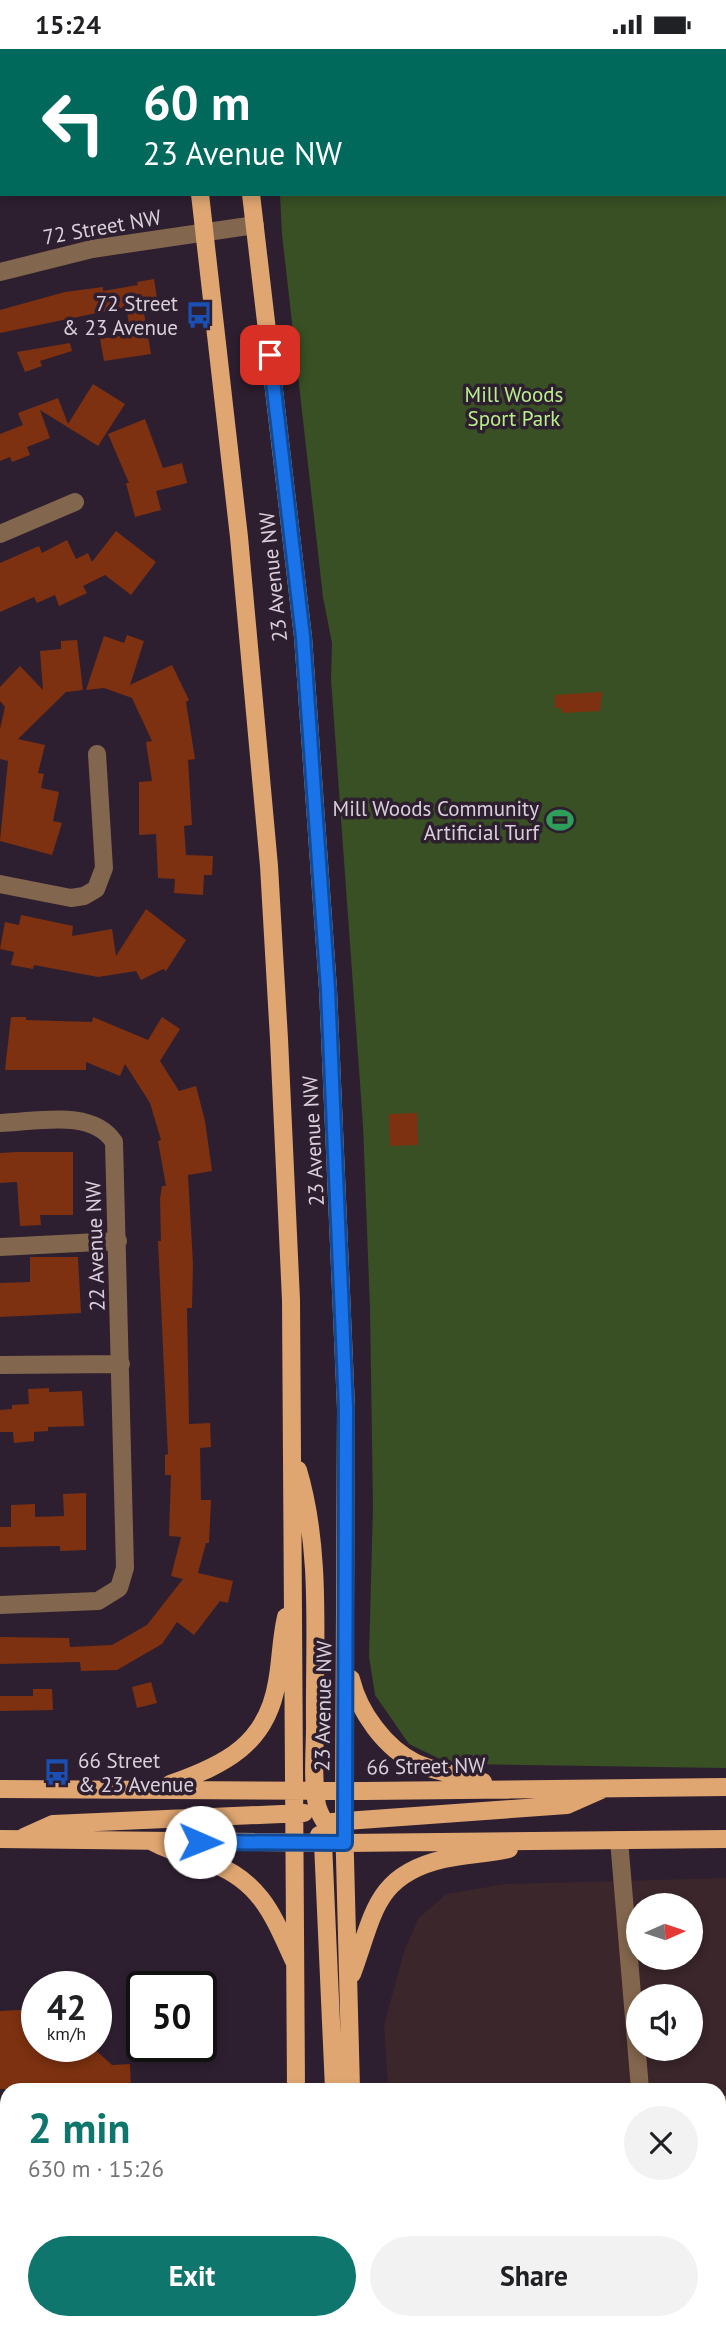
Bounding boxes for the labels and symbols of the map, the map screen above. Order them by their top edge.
street label: 72 Street NW [41,203,164,251]
place label: 72 Street & 23 Avenue [62,290,178,341]
bus stop icon: 72 Street & 23 Avenue [184,300,214,330]
pin [240,325,300,385]
park label: Mill Woods Sport Park [465,381,563,432]
street label: 23 Avenue NW [253,510,293,643]
place label: Mill Woods Community Artificial Turf [333,795,540,846]
sports icon: Mill Woods Community Artificial Turf [545,805,575,835]
street label: 23 Avenue NW [296,1075,330,1207]
street label: 22 Avenue NW [79,1180,111,1312]
street label: 23 Avenue NW [308,1640,338,1771]
place label: 66 Street & 23 Avenue [78,1747,194,1798]
street label: 66 Street NW [366,1751,486,1781]
bus stop icon: 66 Street & 23 Avenue [42,1757,72,1787]
position arrow [163,1805,237,1879]
north arrow [626,1893,704,1971]
speed limit sign: 50 [126,1971,217,2062]

